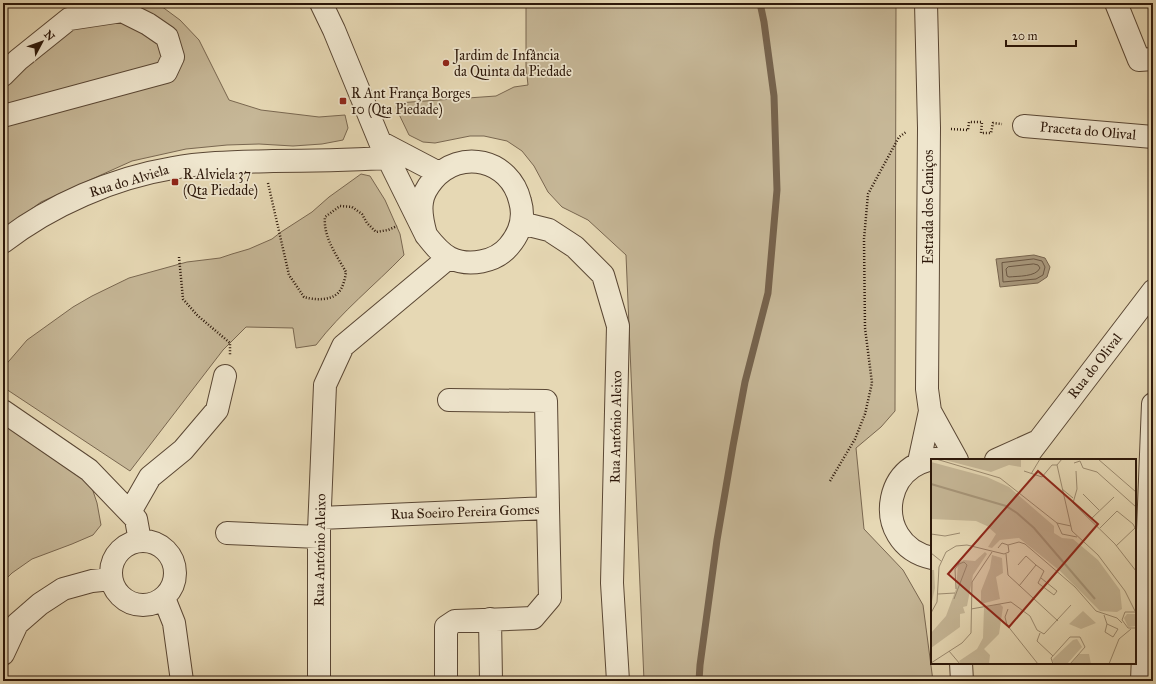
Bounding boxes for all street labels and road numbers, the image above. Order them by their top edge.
street label: Praceta do Olival [1039,118,1137,144]
street label: Estrada dos Caniços [920,150,937,264]
street label: Rua do Alviela [87,161,171,201]
street label: Rua do Olival [1064,330,1126,402]
street label: Rua António Aleixo [607,370,625,484]
street label: Rua António Aleixo [311,493,329,607]
street label: Rua Soeiro Pereira Gomes [390,501,540,523]

